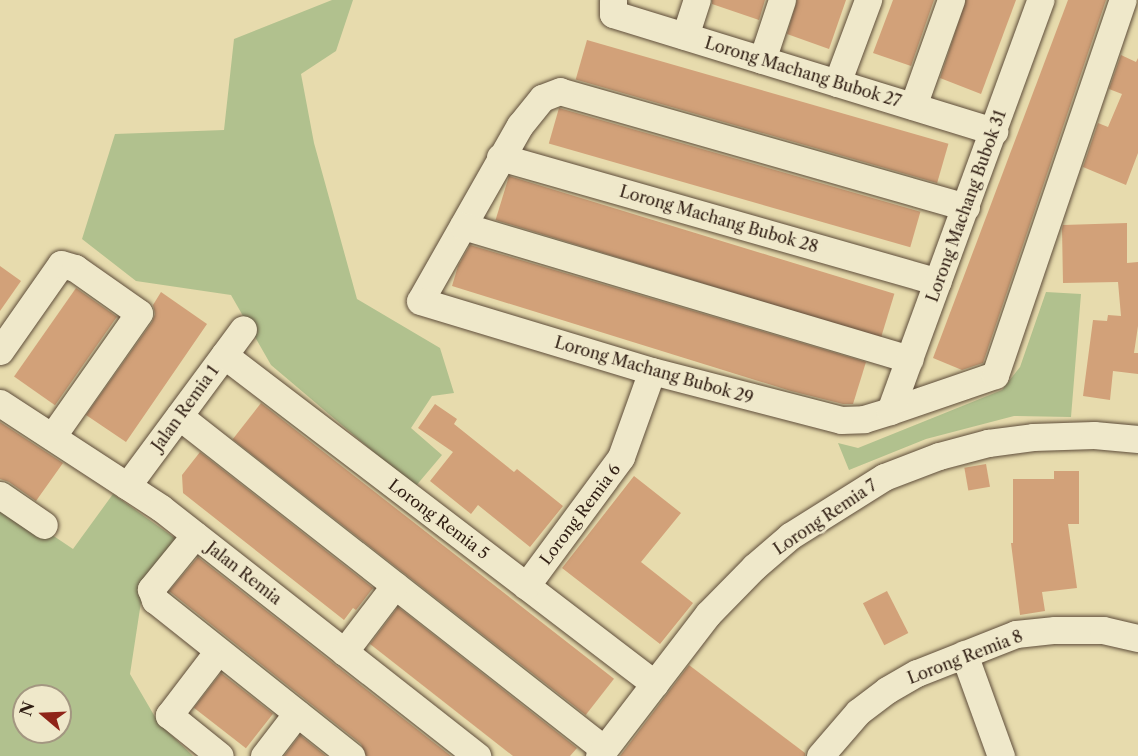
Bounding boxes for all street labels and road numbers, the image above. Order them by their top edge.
street label: Lorong Machang Bubok 27 [702,33,904,111]
street label: Lorong Machang Bubok 31 [922,107,1010,305]
street label: Lorong Machang Bubok 28 [617,181,821,257]
street label: Lorong Machang Bubok 29 [552,332,756,408]
street label: Jalan Remia 1 [148,361,222,455]
street label: Lorong Remia 6 [536,460,624,568]
street label: Lorong Remia 5 [385,475,493,563]
street label: Lorong Remia 7 [770,475,880,559]
street label: Jalan Remia [203,538,285,608]
street label: Lorong Remia 8 [905,626,1025,688]

